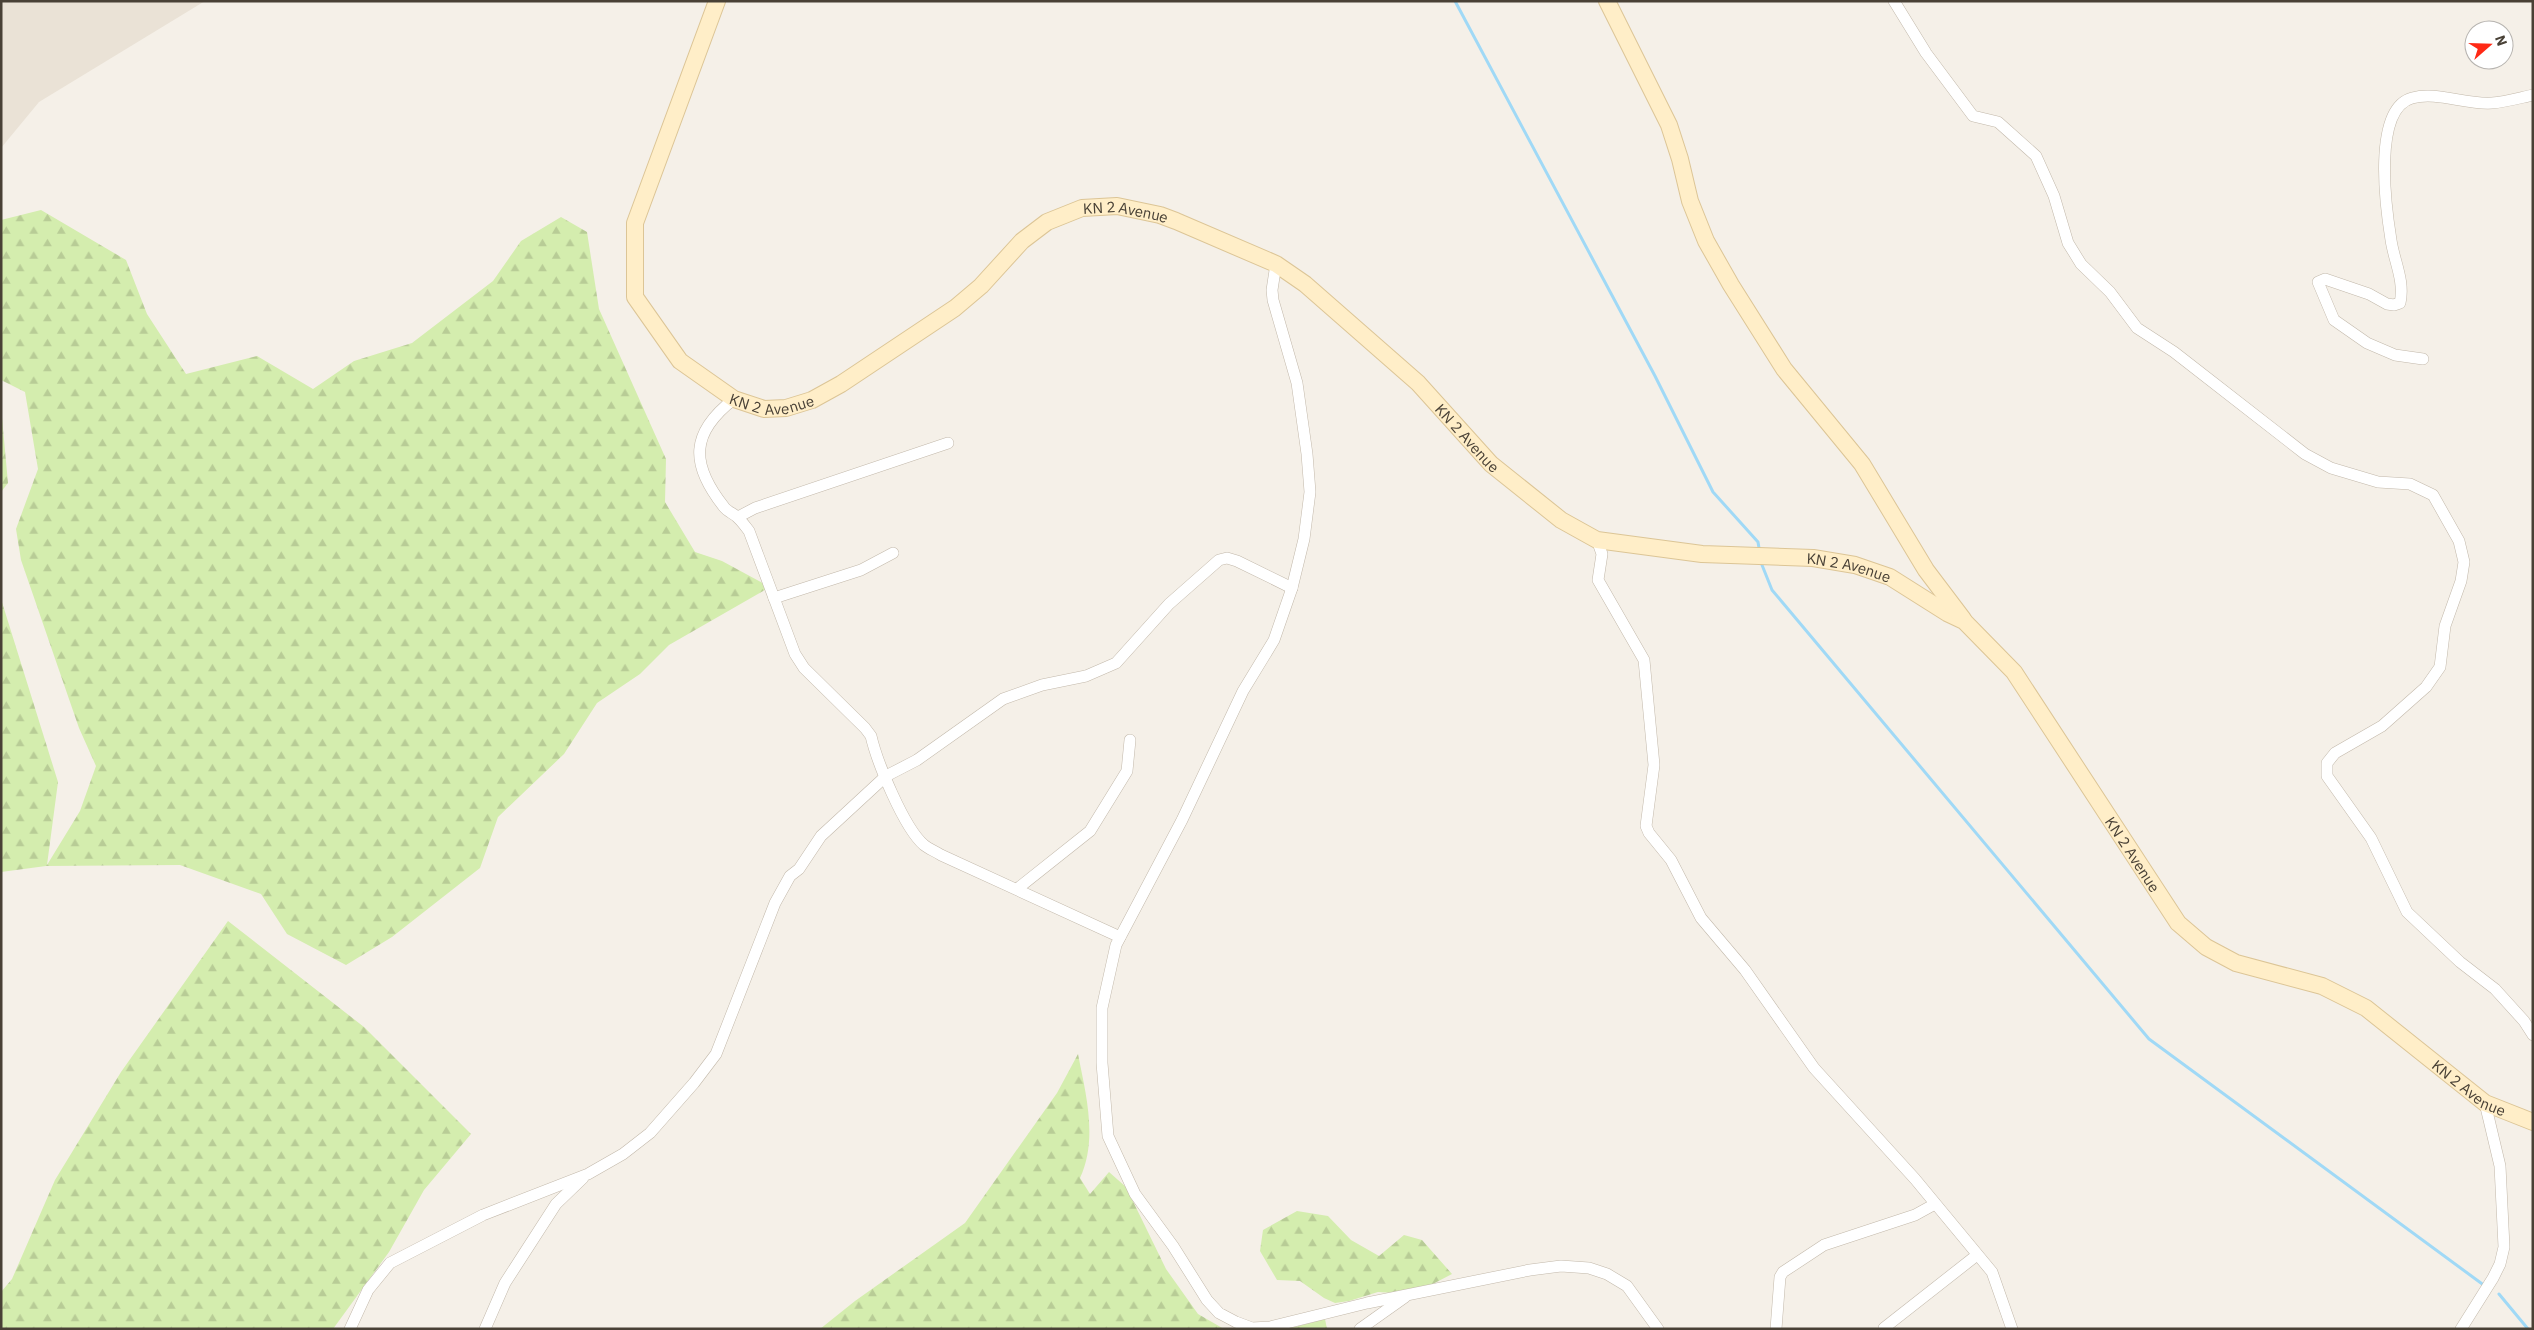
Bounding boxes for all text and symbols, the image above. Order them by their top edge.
north arrow [2464,20,2514,70]
text: N [2491,33,2511,48]
street label: KN 2 Avenue [1082,196,1171,227]
street label: KN 2 Avenue [727,389,816,418]
street label: KN 2 Avenue [1431,399,1503,476]
street label: KN 2 Avenue [1806,548,1893,586]
street label: KN 2 Avenue [2101,813,2165,896]
street label: KN 2 Avenue [2428,1055,2509,1120]

